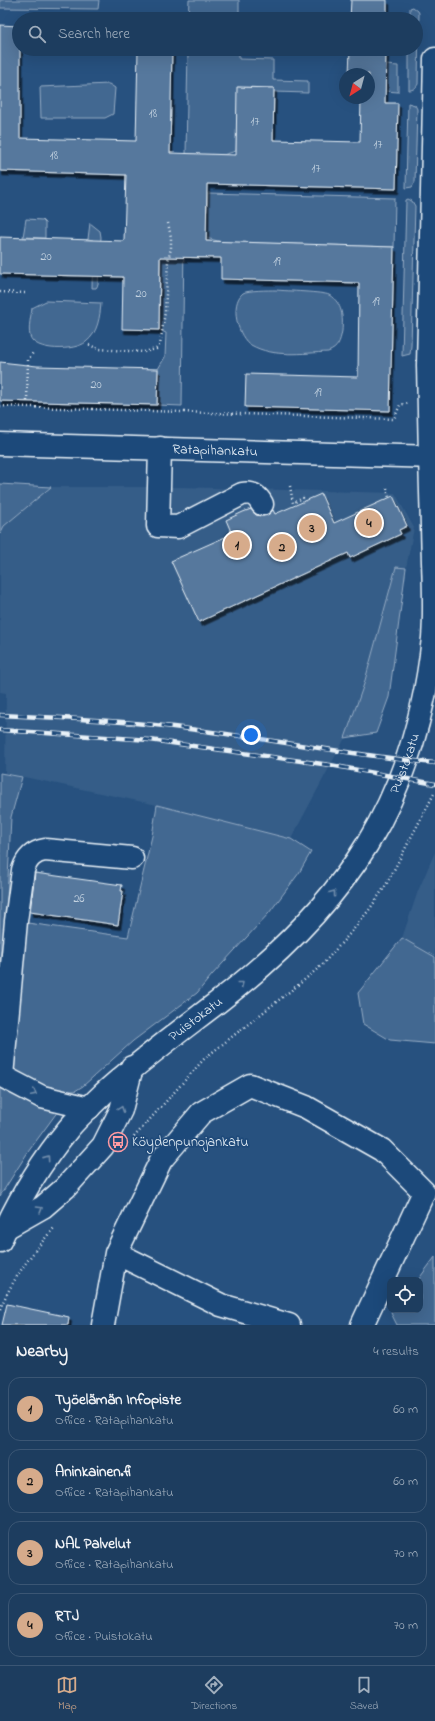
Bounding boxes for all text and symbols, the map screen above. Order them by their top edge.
search box [12,12,423,56]
icon: search [26,23,48,45]
text: Search here [58,23,130,45]
north arrow [339,68,375,104]
house number: 18 [149,105,158,123]
house number: 17 [251,113,259,131]
house number: 17 [374,136,382,154]
house number: 18 [50,147,59,165]
house number: 17 [312,160,320,178]
house number: 20 [40,248,52,266]
house number: 19 [273,253,281,271]
house number: 20 [135,285,147,303]
house number: 19 [372,293,380,311]
house number: 20 [90,376,102,394]
house number: 19 [314,384,322,402]
street label: Ratapihankatu [172,439,258,462]
pin: 4 [356,508,382,538]
pin: 3 [299,513,325,543]
pin: 1 [224,530,250,560]
pin: 2 [269,532,295,562]
your location [241,725,261,745]
street label: Puistokatu [384,731,425,797]
house number: 26 [73,890,85,908]
one-way arrow [329,890,336,897]
one-way arrow [237,981,244,989]
street label: Puistokatu [164,992,227,1047]
one-way arrow [30,1088,38,1096]
one-way arrow [116,1106,124,1113]
bus stop icon: Köydenpunojankatu [107,1131,129,1153]
place label: Köydenpunojankatu [132,1132,248,1154]
one-way arrow [42,1155,49,1162]
one-way arrow [36,1206,43,1213]
map controls [387,1277,423,1313]
button: locate [387,1277,423,1313]
text: Nearby [16,1339,68,1364]
text: 4 results [373,1342,419,1361]
text: Työelämän Infopiste [55,1389,181,1411]
text: 1 [28,1400,32,1419]
text: 60 m [393,1400,418,1419]
text: Office · Ratapihankatu [55,1411,173,1430]
text: Aninkainen.fi [55,1461,133,1483]
text: 2 [27,1472,33,1491]
text: 60 m [393,1472,418,1491]
text: Office · Ratapihankatu [55,1483,173,1502]
text: NAL Palvelut [55,1533,131,1555]
text: 3 [27,1544,33,1563]
text: 70 m [394,1544,418,1563]
text: Office · Ratapihankatu [55,1555,173,1574]
text: RTJ [55,1605,79,1627]
text: 4 [27,1616,33,1635]
text: 70 m [394,1616,418,1635]
text: Office · Puistokatu [55,1627,153,1646]
tab: Map [56,1674,78,1714]
tab: Directions [191,1674,237,1714]
tab: Saved [350,1674,379,1714]

